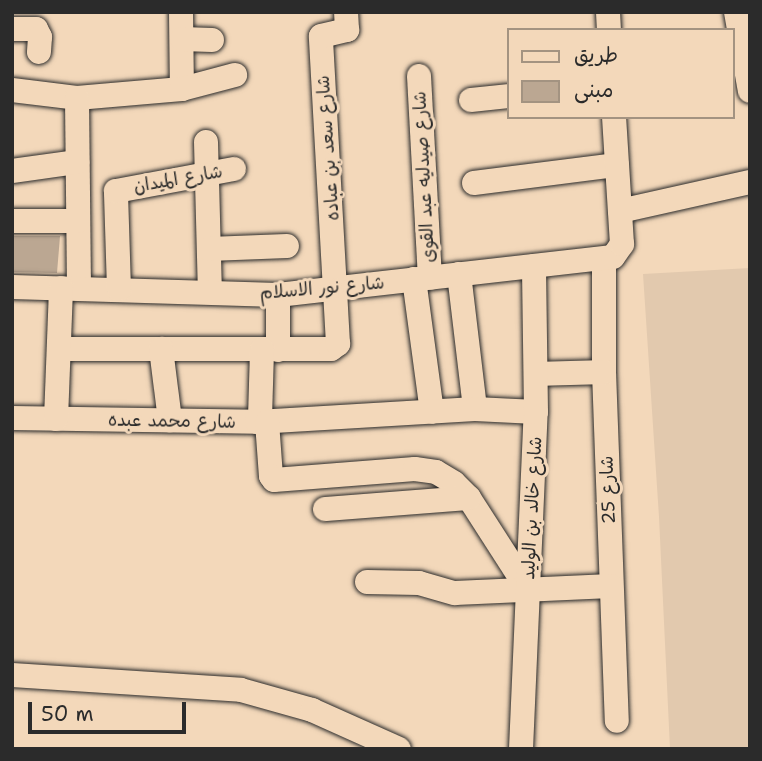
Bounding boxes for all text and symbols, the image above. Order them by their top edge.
legend [506,28,734,119]
text: طريق [574,41,618,69]
street label: شارع سعد بن عباده [312,75,344,221]
text: مبنى [574,76,613,104]
street label: شارع صيدليه عبد القوى [409,91,439,263]
street label: شارع الميدان [132,161,224,197]
street label: شارع نور الاسلام [259,272,385,304]
street label: شارع محمد عبده [108,409,236,433]
street label: شارع خالد بن الوليد [517,436,547,580]
street label: شارع 25 [596,455,620,525]
scale bar [32,688,189,732]
text: 50 m [41,700,94,728]

